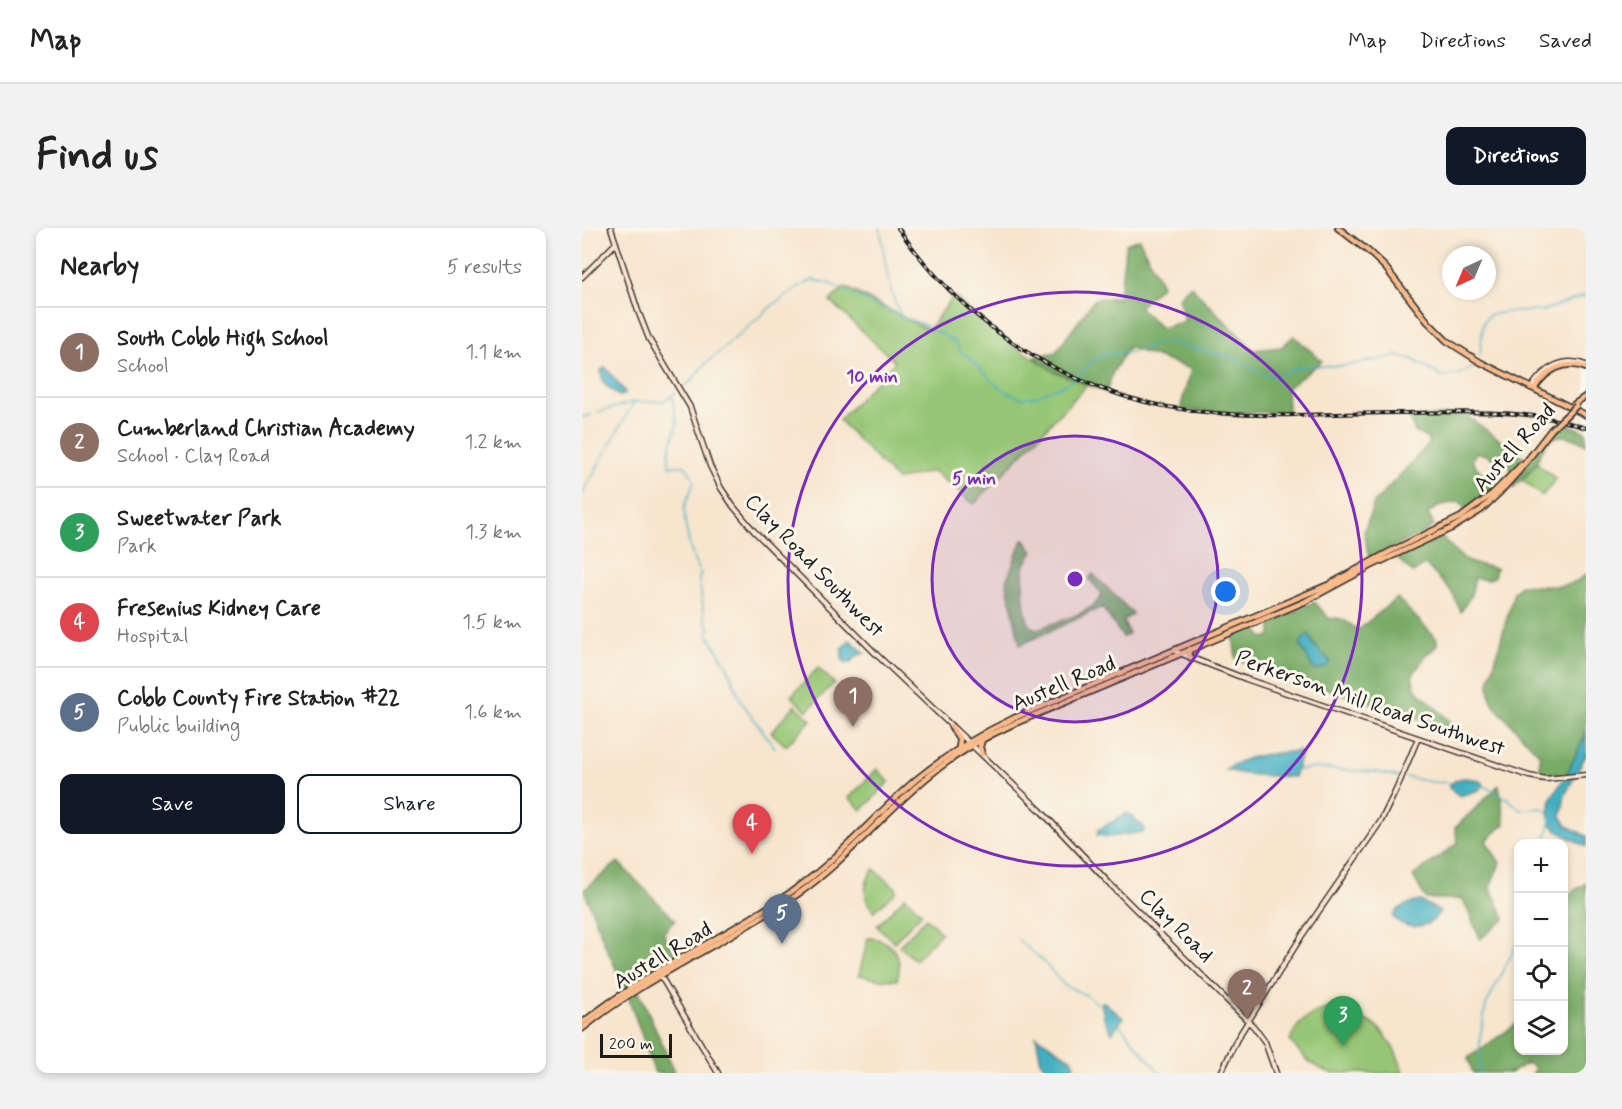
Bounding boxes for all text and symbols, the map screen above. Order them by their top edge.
text: Map [30,23,81,60]
text: Map [1348,27,1387,55]
text: Directions [1420,27,1506,55]
text: Saved [1539,27,1592,55]
button: Directions [1446,127,1586,185]
text: Find us [36,129,158,184]
north arrow [1442,246,1496,300]
text: Nearby [60,250,139,284]
text: 5 results [447,254,522,281]
text: South Cobb High School [117,325,329,353]
text: 1 [75,339,84,366]
text: 1.1 km [465,339,522,366]
text: School [117,353,169,380]
text: 10 min [846,365,898,389]
street label: Austell Road [1468,398,1562,498]
text: Cumberland Christian Academy [117,415,415,443]
text: 2 [75,429,84,456]
text: 1.2 km [465,429,522,456]
text: School · Clay Road [117,443,270,470]
text: 5 min [952,467,996,491]
street label: Clay Road Southwest [738,488,890,644]
text: Sweetwater Park [117,505,281,533]
text: 3 [75,519,84,546]
text: 1.3 km [465,519,522,546]
text: Park [117,533,157,560]
centre of rings [1065,569,1085,589]
your location [1211,577,1240,606]
text: Fresenius Kidney Care [117,595,321,623]
text: 4 [74,609,85,636]
text: 1.5 km [462,609,522,636]
text: Hospital [117,623,188,650]
street label: Perkerson Mill Road Southwest [1232,645,1508,763]
street label: Austell Road [1008,650,1120,718]
pin: 1 [834,678,872,727]
text: Cobb County Fire Station #22 [117,685,400,713]
text: 5 [74,699,86,726]
text: 1.6 km [464,699,522,726]
text: Public building [117,713,240,740]
button: Save [60,774,285,834]
button: Share [297,774,522,834]
pin: 4 [732,804,772,854]
map controls [1514,839,1568,1055]
button: + [1514,839,1568,893]
street label: Clay Road [1133,883,1219,969]
button: − [1514,893,1568,947]
pin: 5 [762,894,802,944]
street label: Austell Road [609,916,717,996]
button: locate [1514,947,1568,1001]
pin: 2 [1228,970,1266,1019]
pin: 3 [1324,996,1362,1046]
button: layers [1514,1001,1568,1055]
scale bar [600,1031,672,1058]
text: 200 m [609,1034,653,1055]

